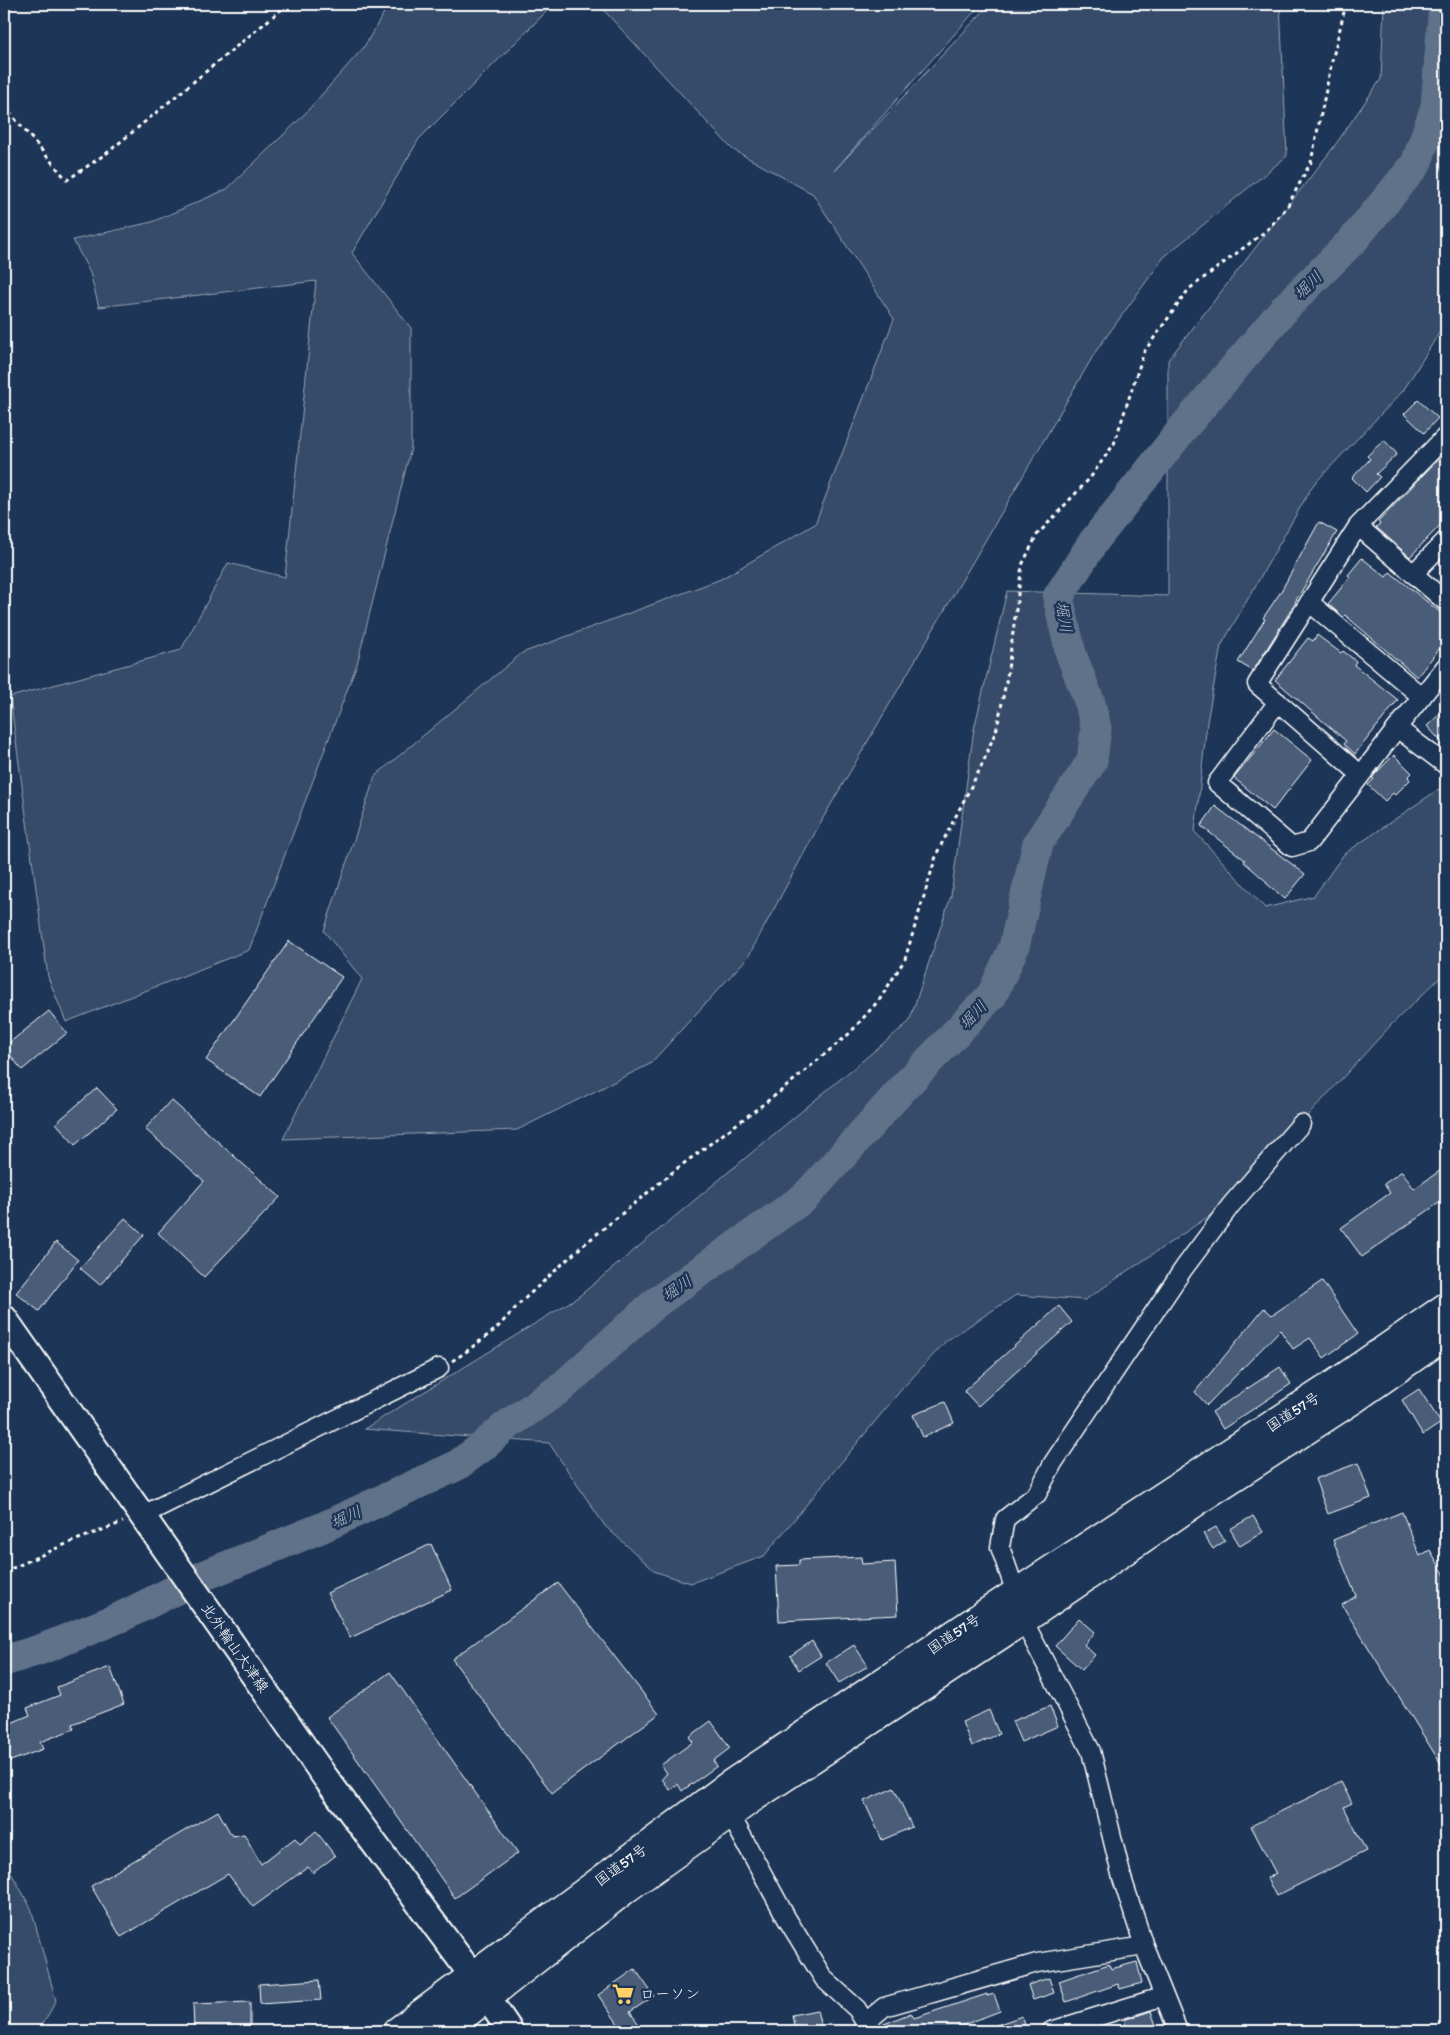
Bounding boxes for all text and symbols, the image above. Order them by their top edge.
water label: 堀川 [1290,267,1326,303]
water label: 堀川 [1052,600,1076,634]
water label: 堀川 [955,997,991,1033]
water label: 堀川 [658,1271,696,1305]
street label: 国道57号 [1263,1388,1323,1436]
water label: 堀川 [327,1502,365,1532]
street label: 北外輪山大津線 [198,1600,272,1696]
street label: 国道57号 [924,1610,984,1658]
street label: 国道57号 [591,1840,651,1890]
supermarket icon: ローソン [610,1981,636,2007]
place label: ローソン [640,1985,700,2003]

